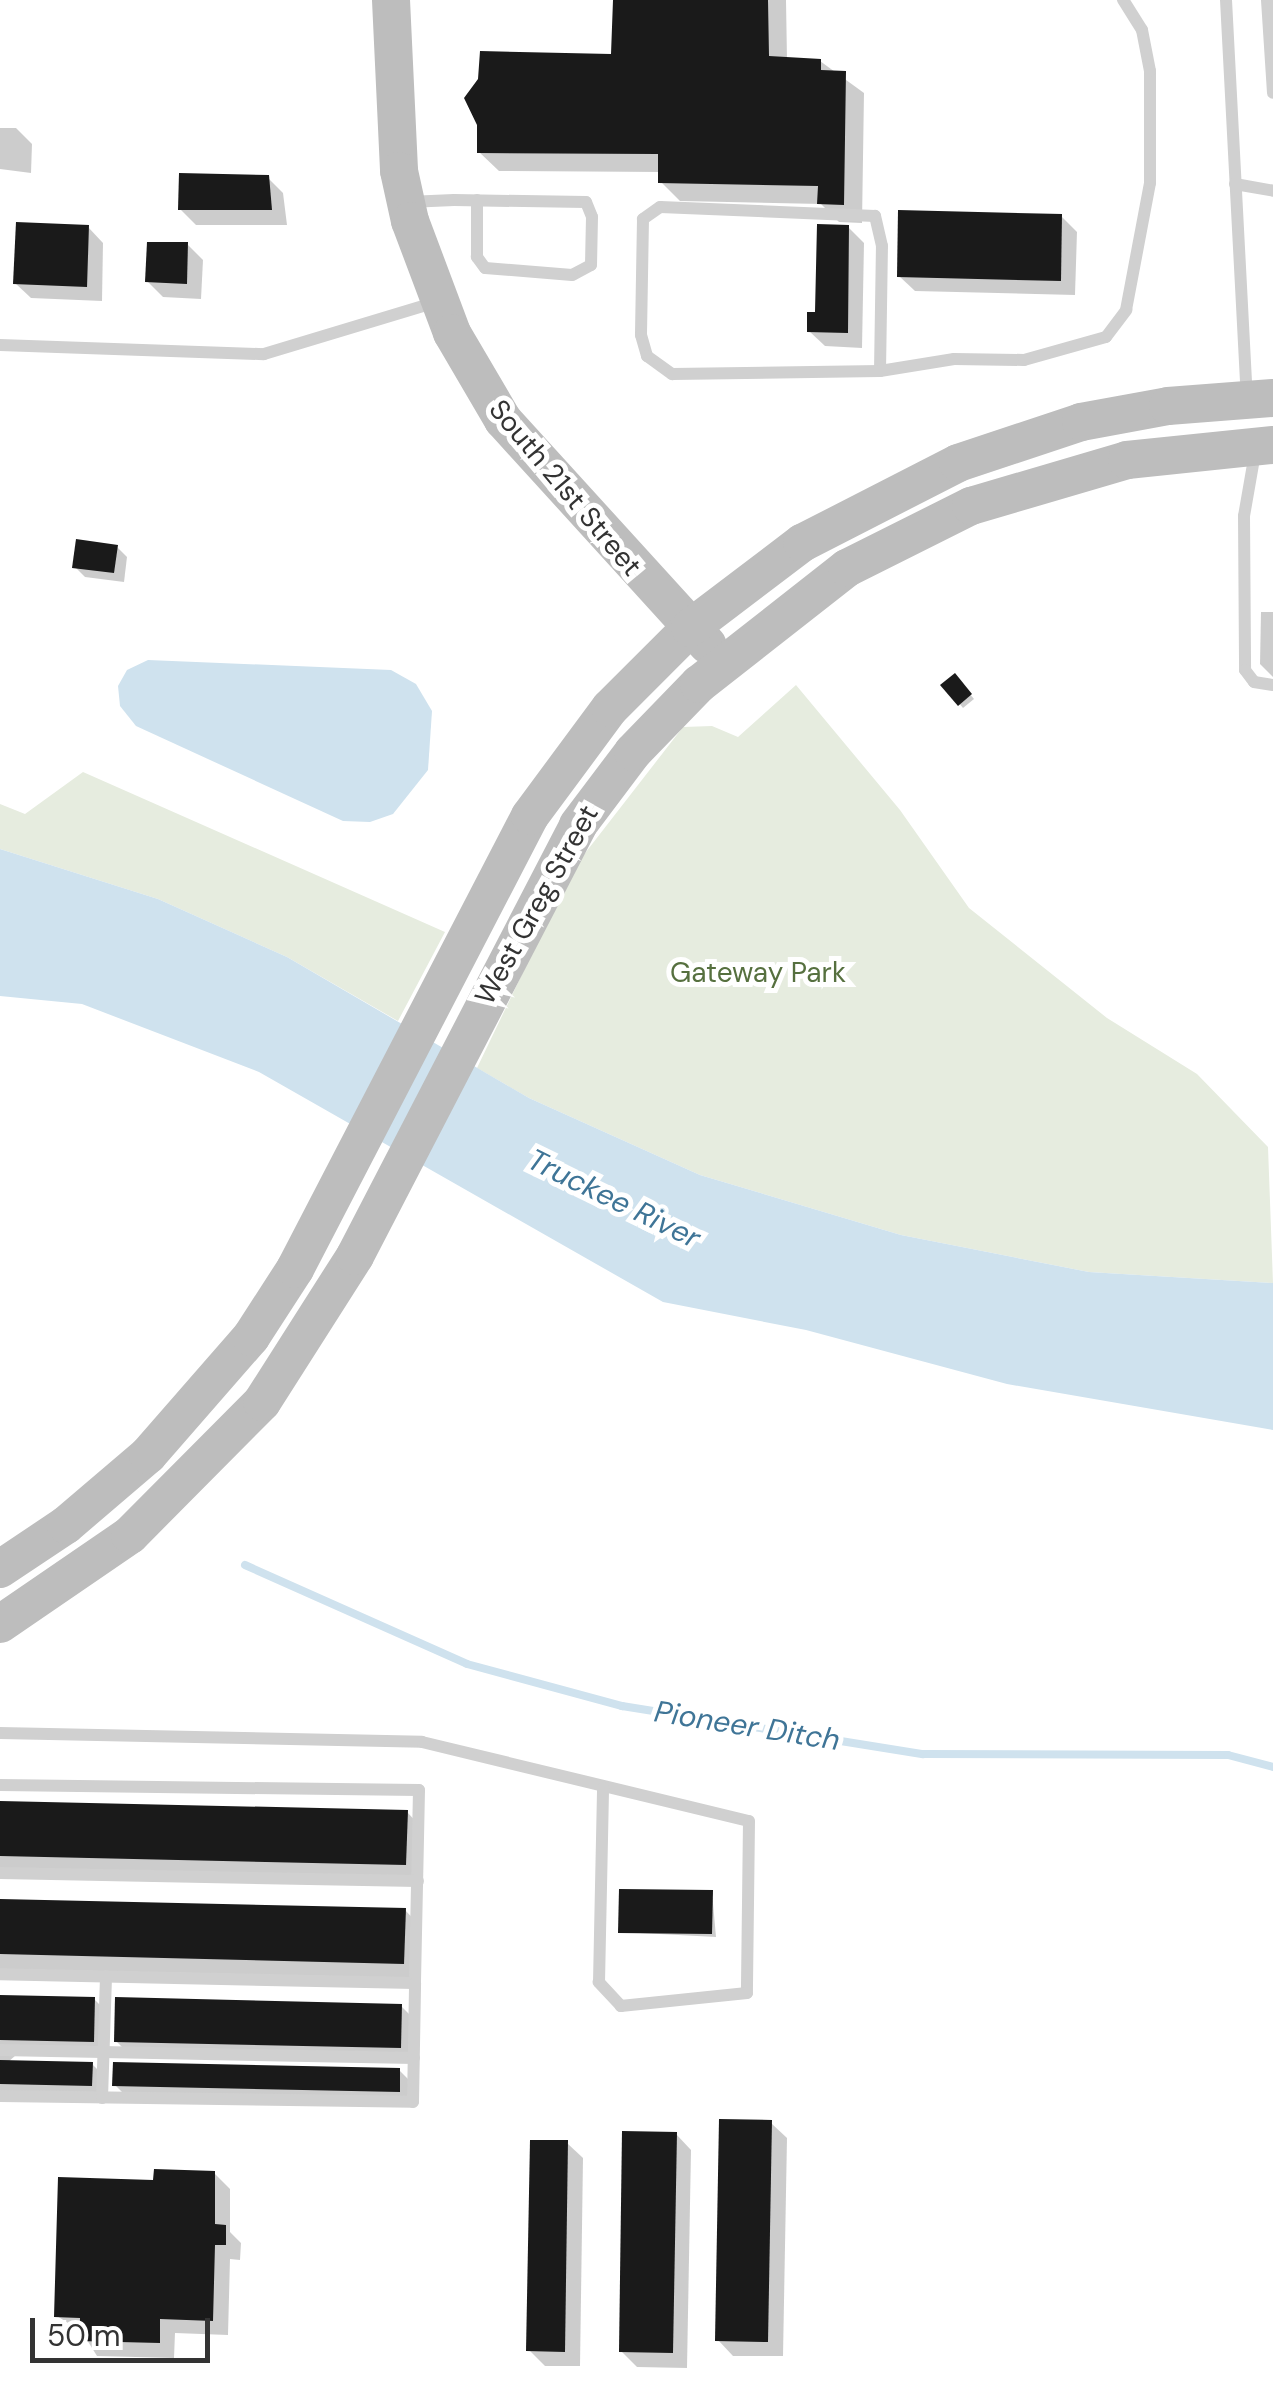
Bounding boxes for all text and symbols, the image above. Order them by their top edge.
street label: South 21st Street [482,393,648,583]
street label: West Greg Street [468,799,606,1011]
park label: Gateway Park [670,956,846,990]
water label: Truckee River [522,1142,706,1256]
water label: Pioneer Ditch [652,1694,842,1758]
scale bar [35,2298,215,2360]
text: 50 m [47,2316,121,2355]

